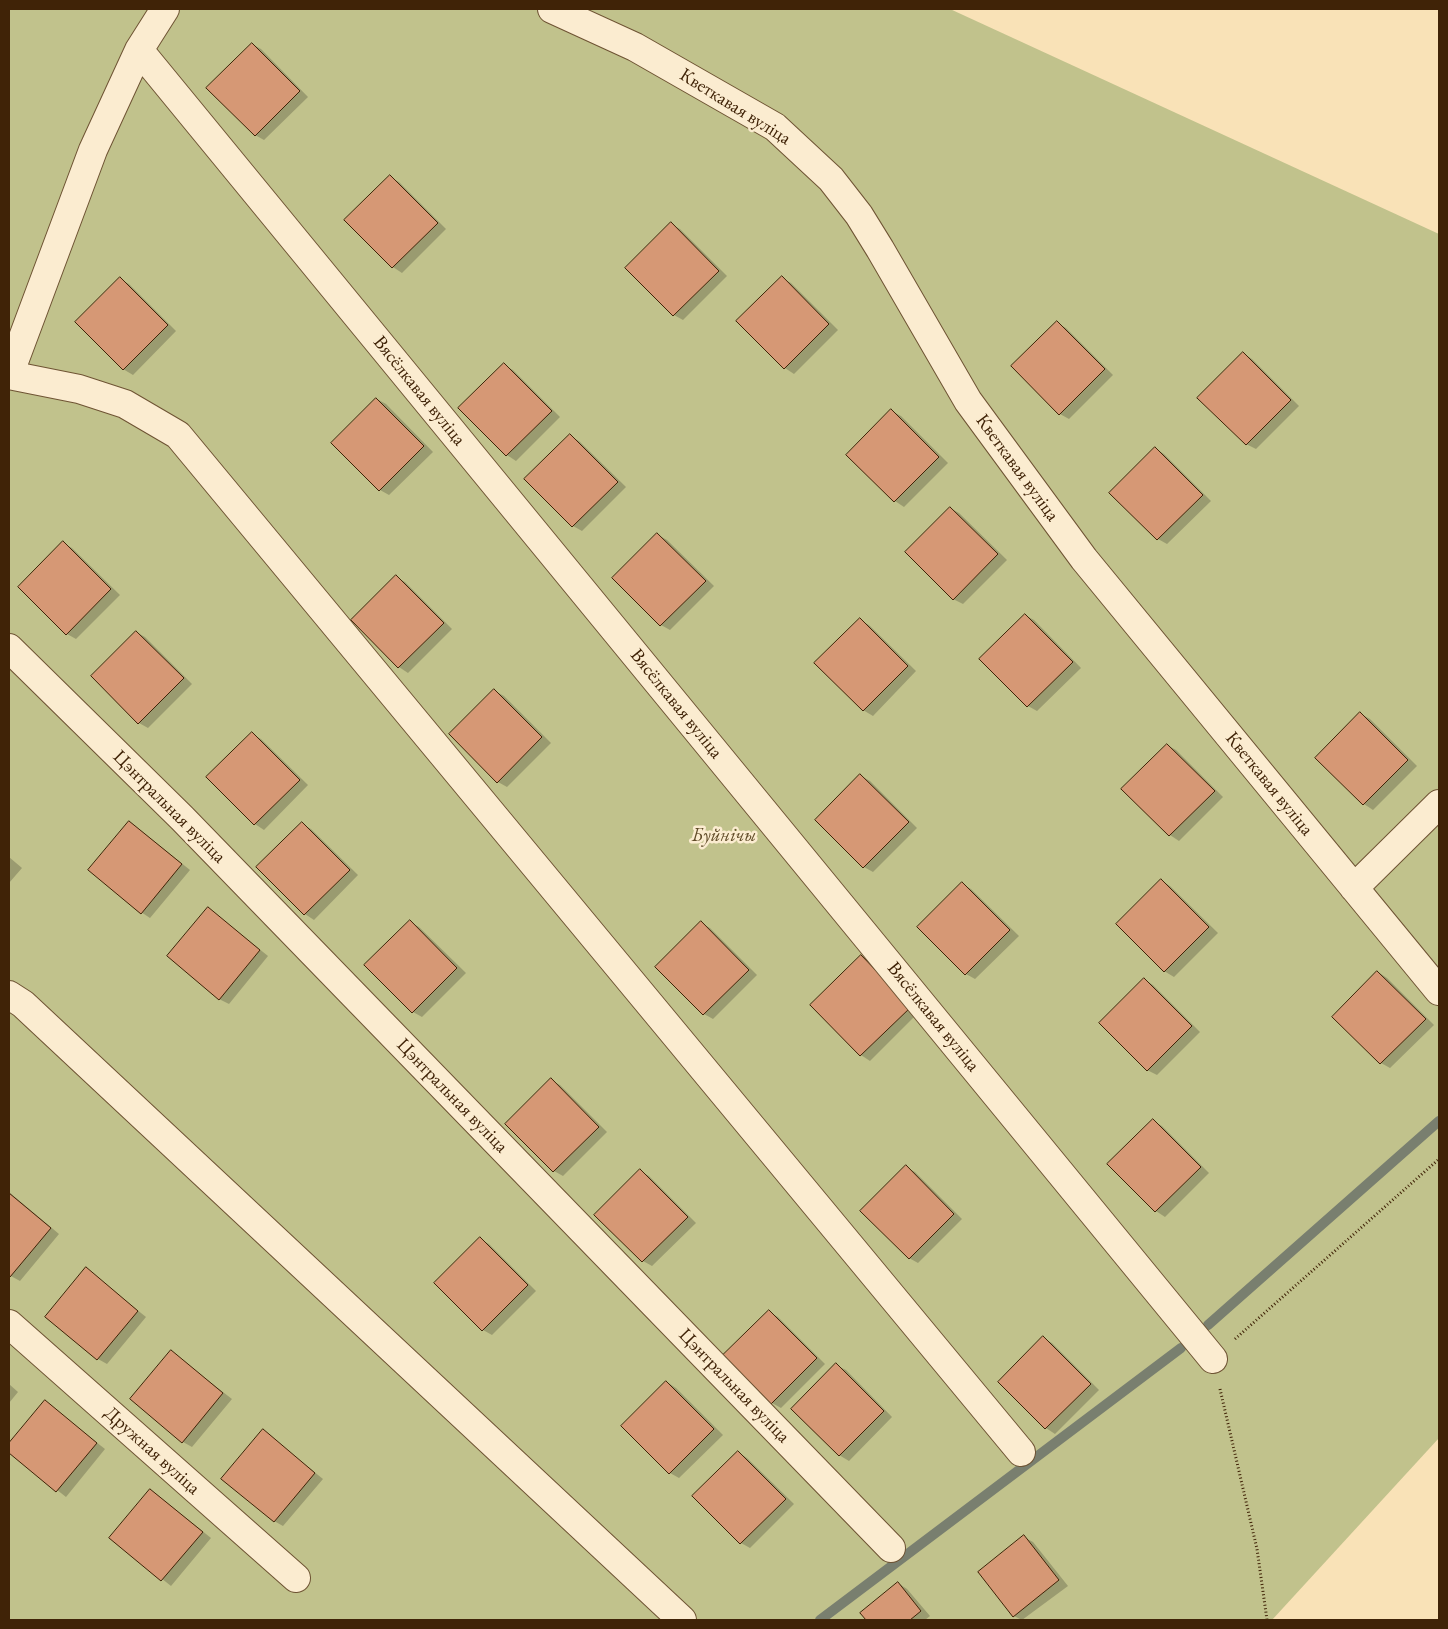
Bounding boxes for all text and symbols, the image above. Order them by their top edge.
street label: Кветкавая вуліца [675,64,795,150]
street label: Вясёлкавая вуліца [368,332,470,450]
street label: Кветкавая вуліца [970,410,1064,526]
street label: Вясёлкавая вуліца [625,645,727,763]
street label: Кветкавая вуліца [1220,728,1318,840]
street label: Цэнтральная вуліца [108,746,230,868]
park label: Буйнічы [692,825,756,847]
street label: Вясёлкавая вуліца [882,958,984,1076]
street label: Цэнтральная вуліца [392,1034,512,1158]
street label: Цэнтральная вуліца [674,1324,794,1448]
street label: Дружная вуліца [99,1402,205,1500]

